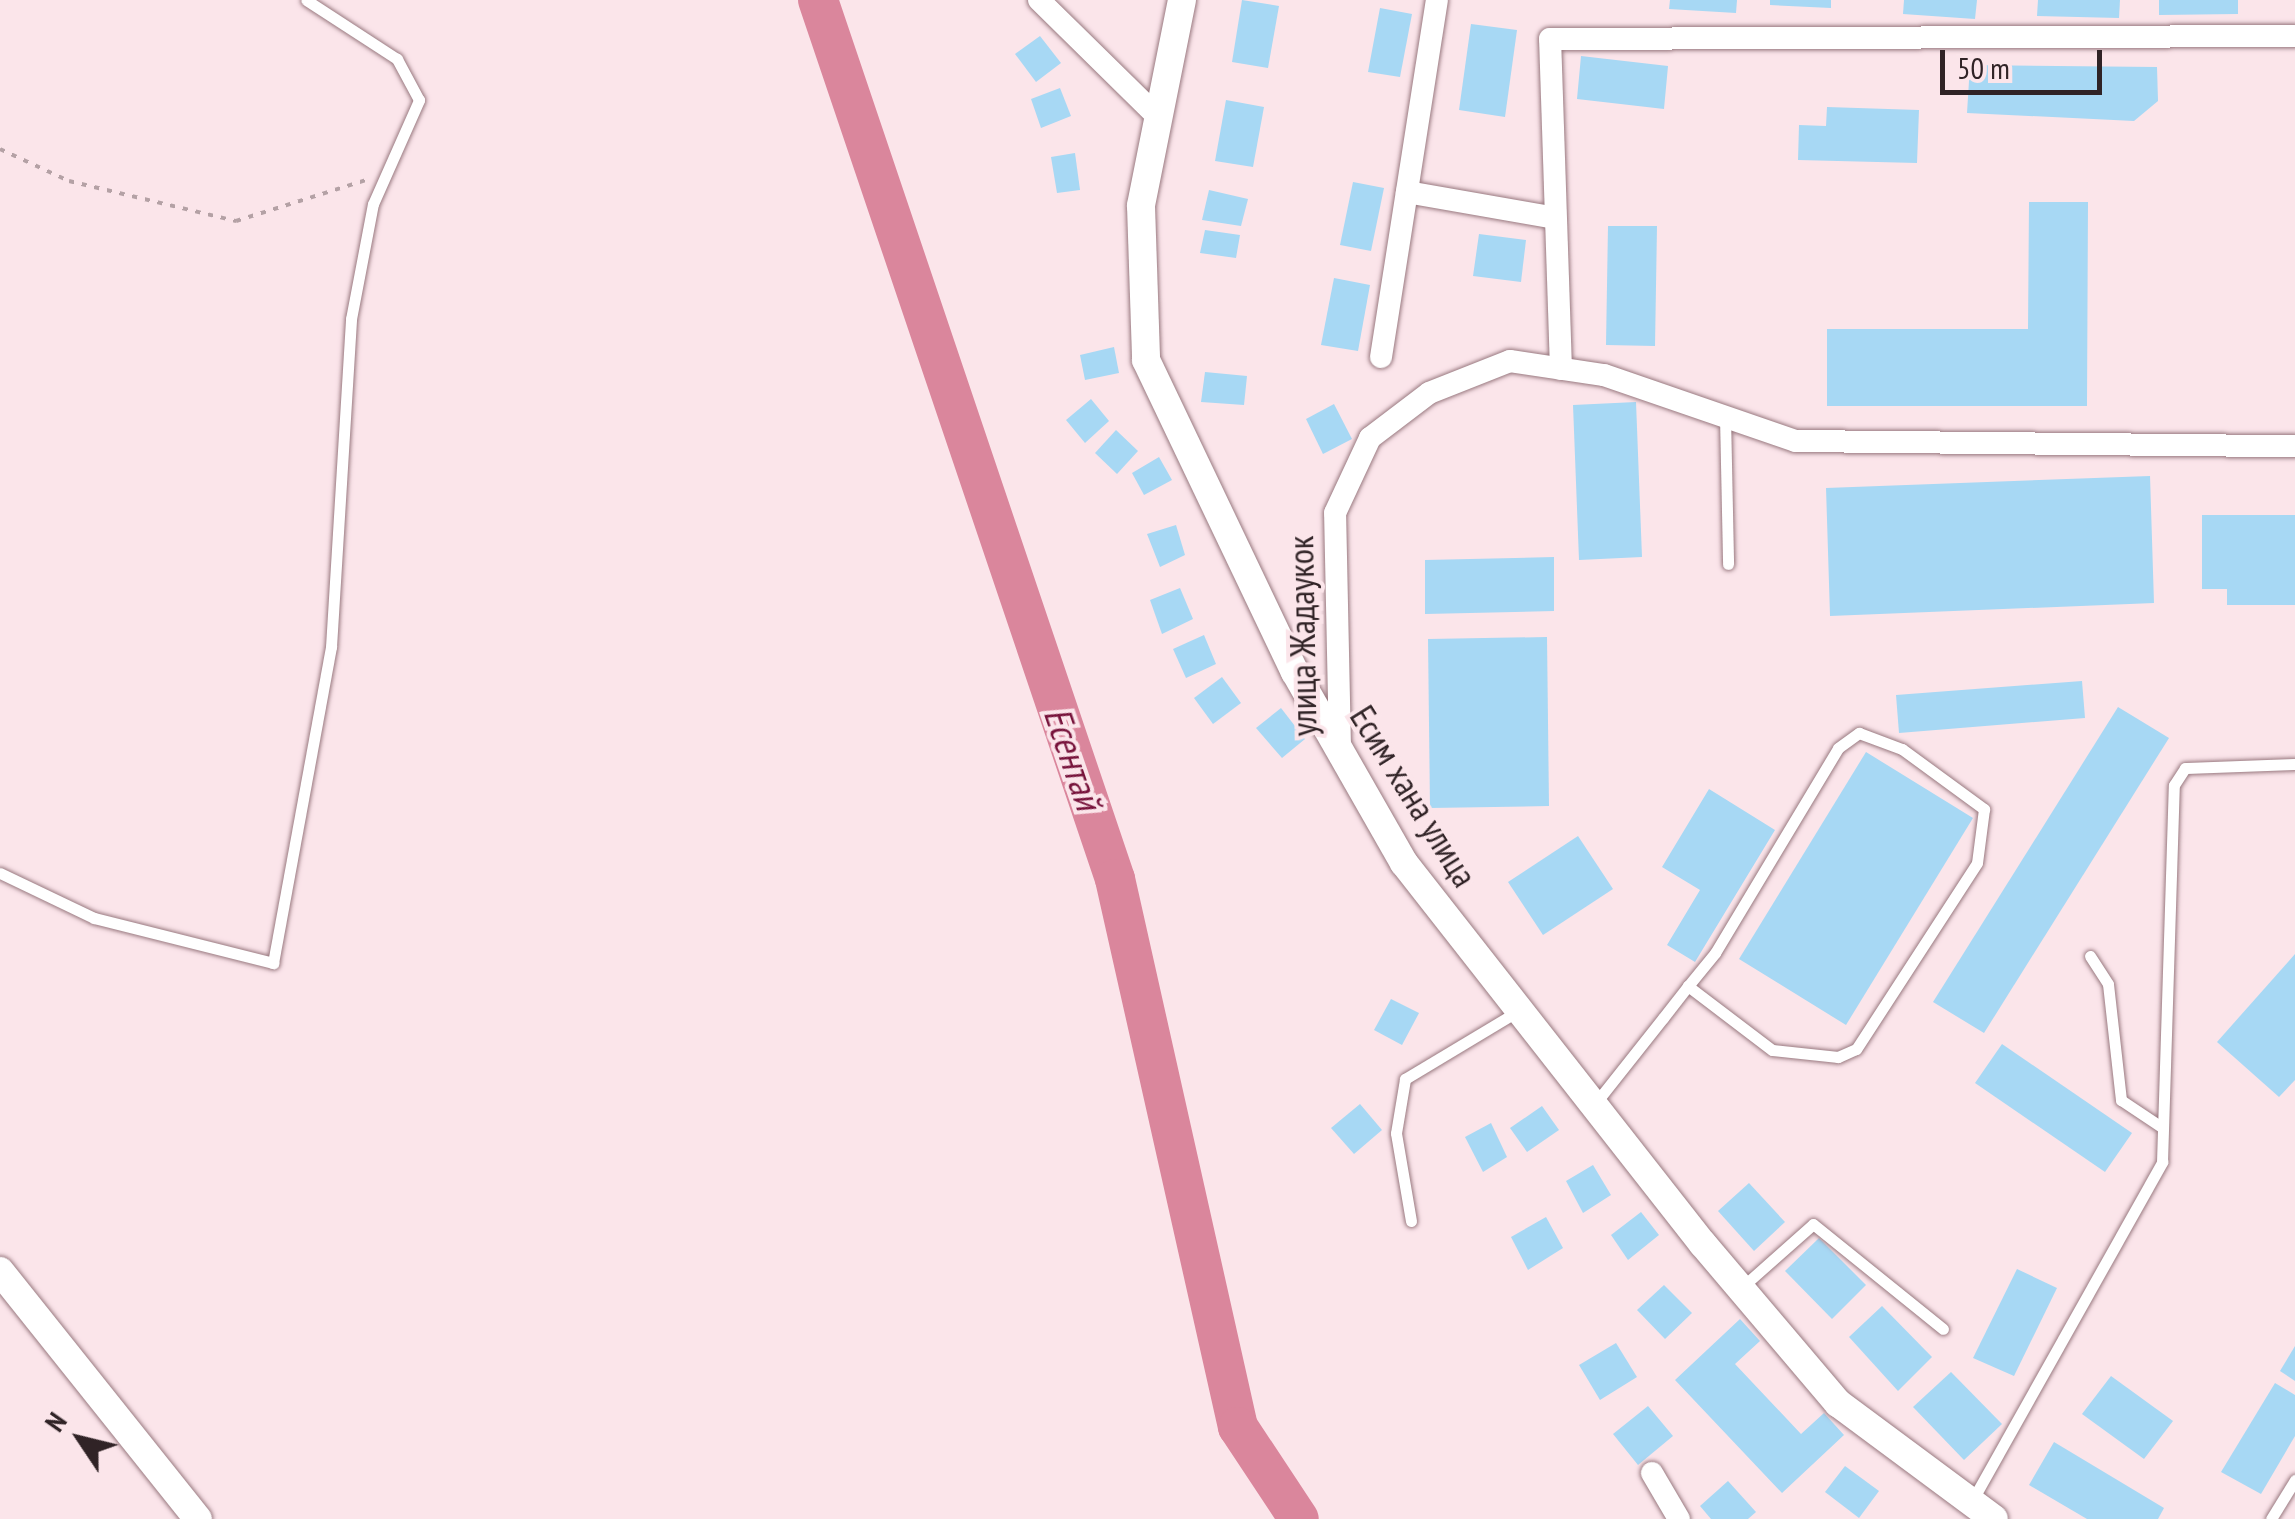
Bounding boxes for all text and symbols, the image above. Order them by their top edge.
scale bar [1945,30,2108,92]
text: 50 m [1957,48,2010,87]
street label: улица Жадаукок [1279,535,1325,737]
street label: Есим хана улица [1342,698,1486,894]
water label: Есентай [1035,701,1113,815]
north arrow [30,1389,130,1489]
text: N [36,1405,75,1438]

